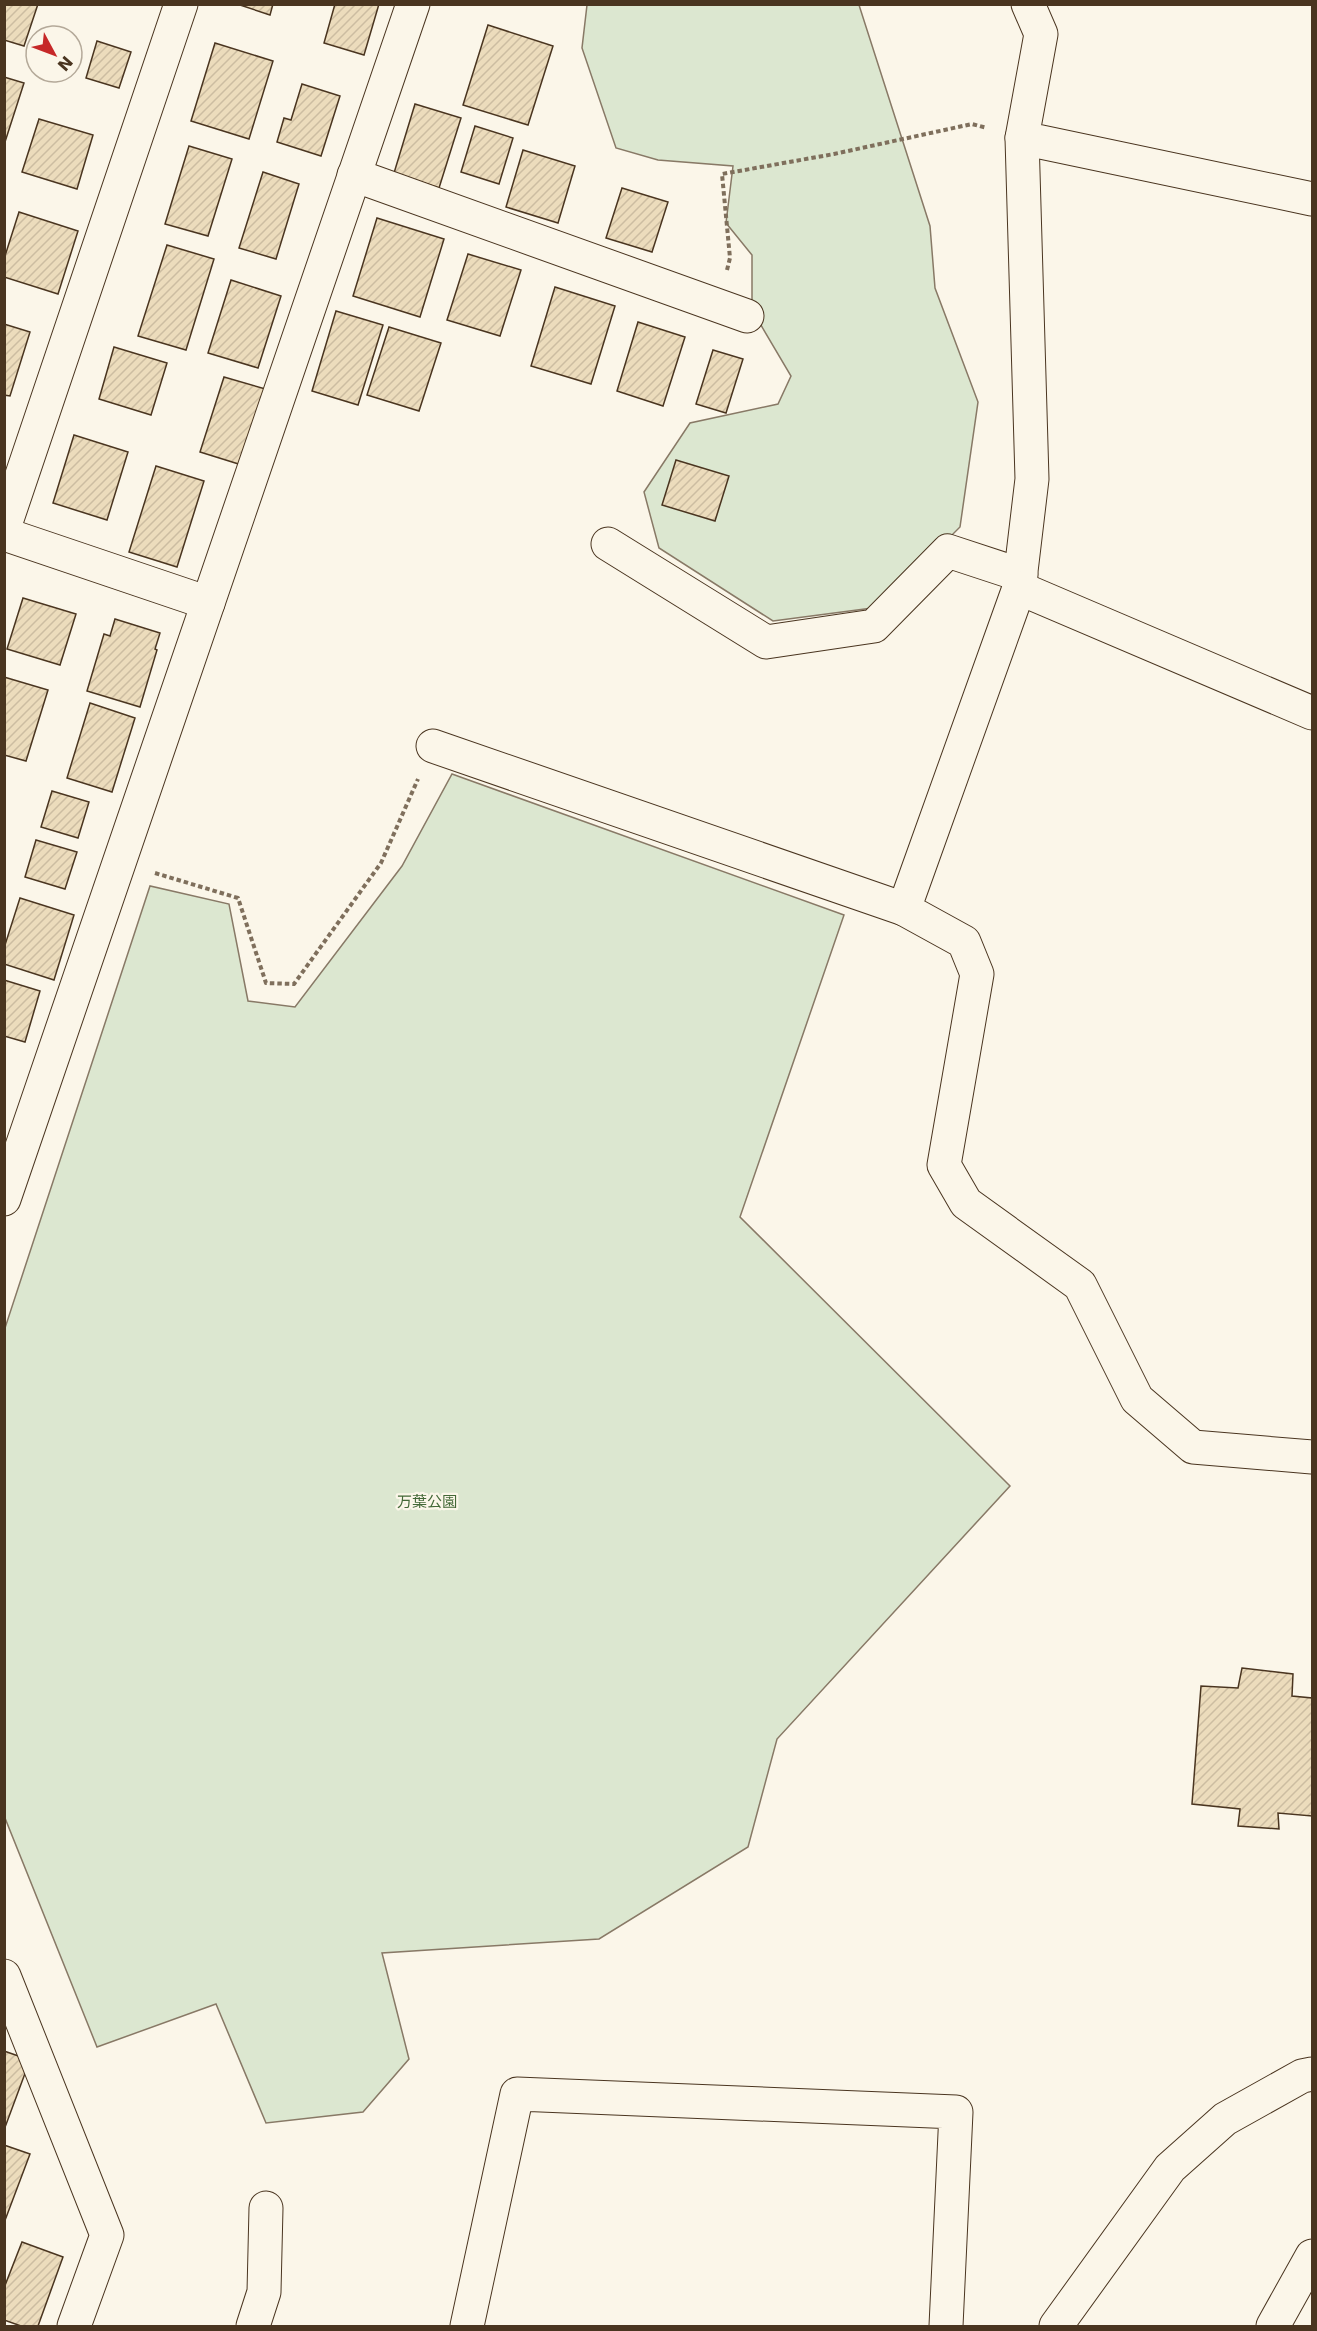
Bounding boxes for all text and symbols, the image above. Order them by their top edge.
north arrow [24,24,84,84]
text: N [53,52,77,75]
park label: 万葉公園 [397,1493,457,1511]

